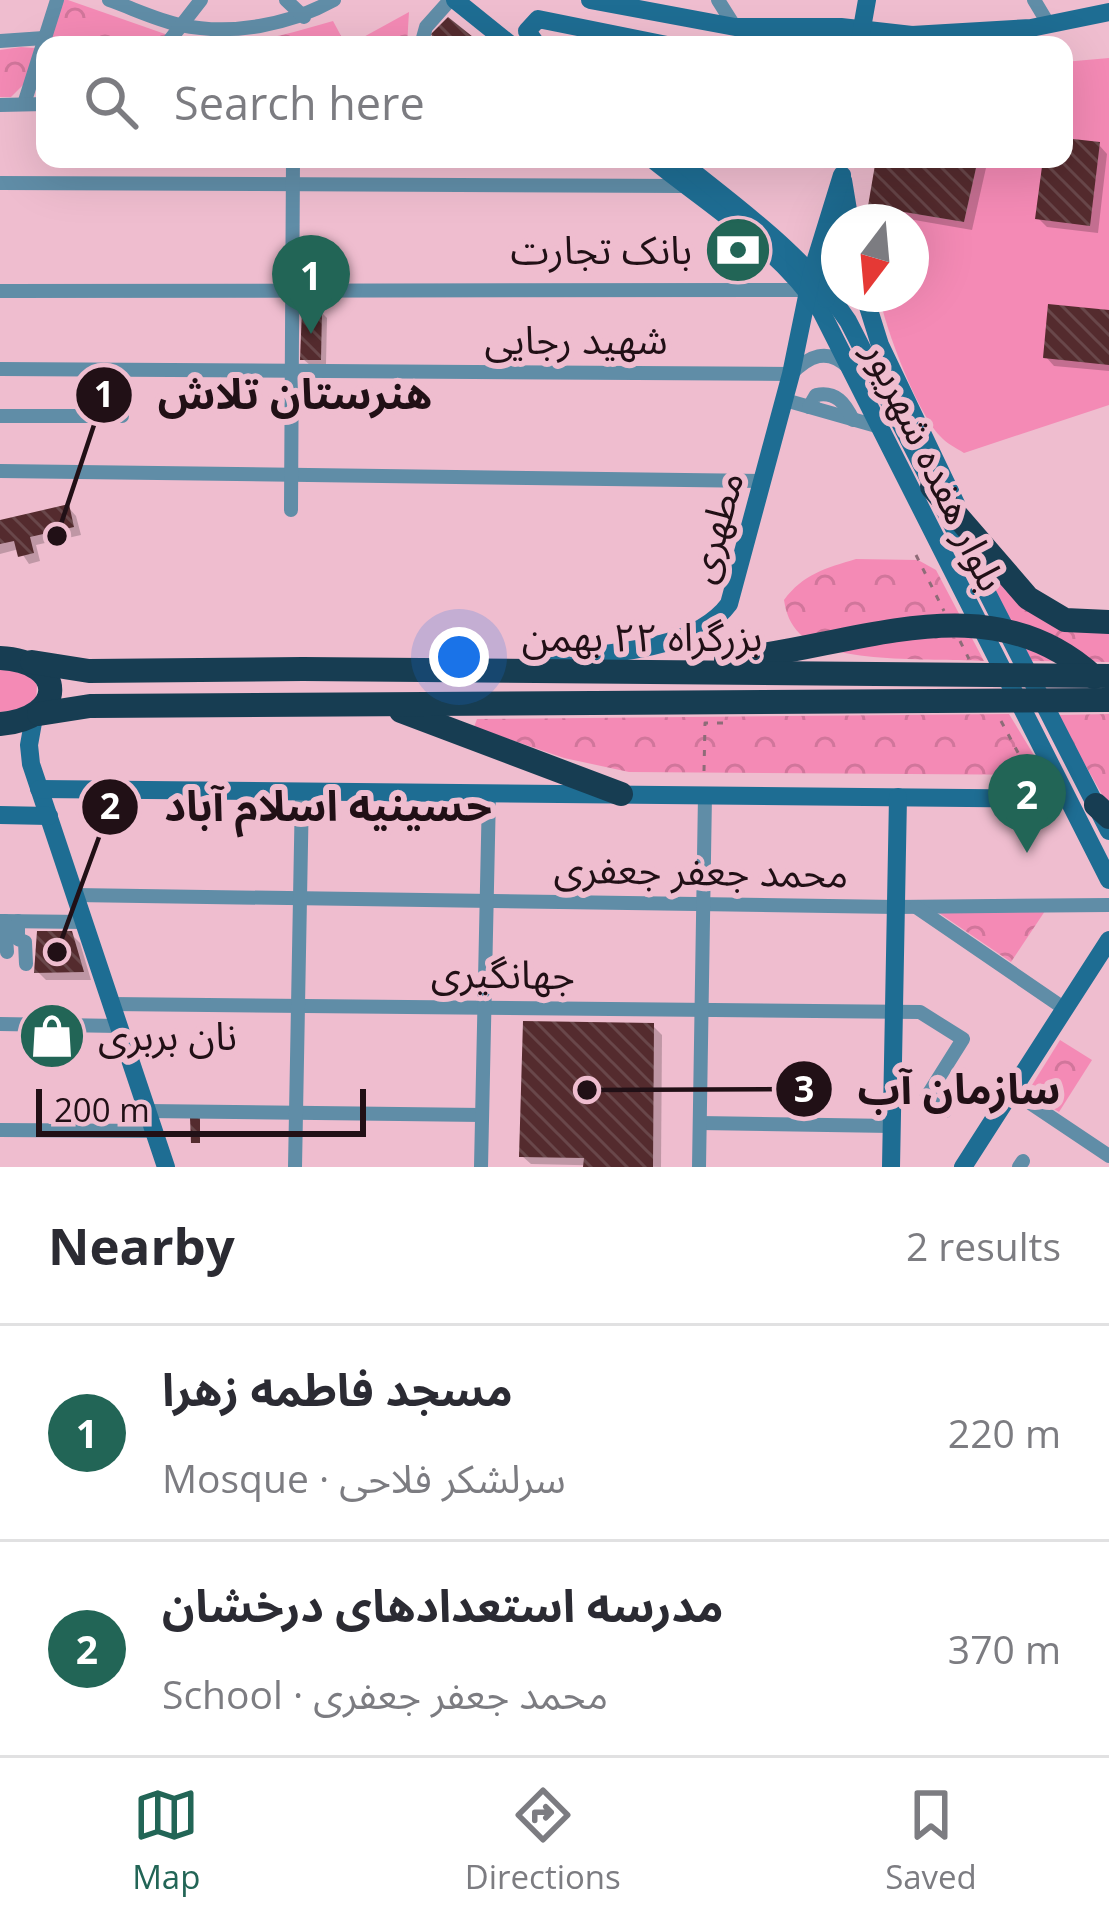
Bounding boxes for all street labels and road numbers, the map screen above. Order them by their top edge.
street label: شهید رجایی [484,312,668,365]
street label: بلوار هفده شهریور [853,331,1020,599]
street label: مطهری [673,465,755,588]
street label: بزرگراه ۲۲ بهمن [522,609,762,662]
street label: محمد جعفر جعفری [553,840,849,899]
street label: جهانگیری [431,945,575,1000]

